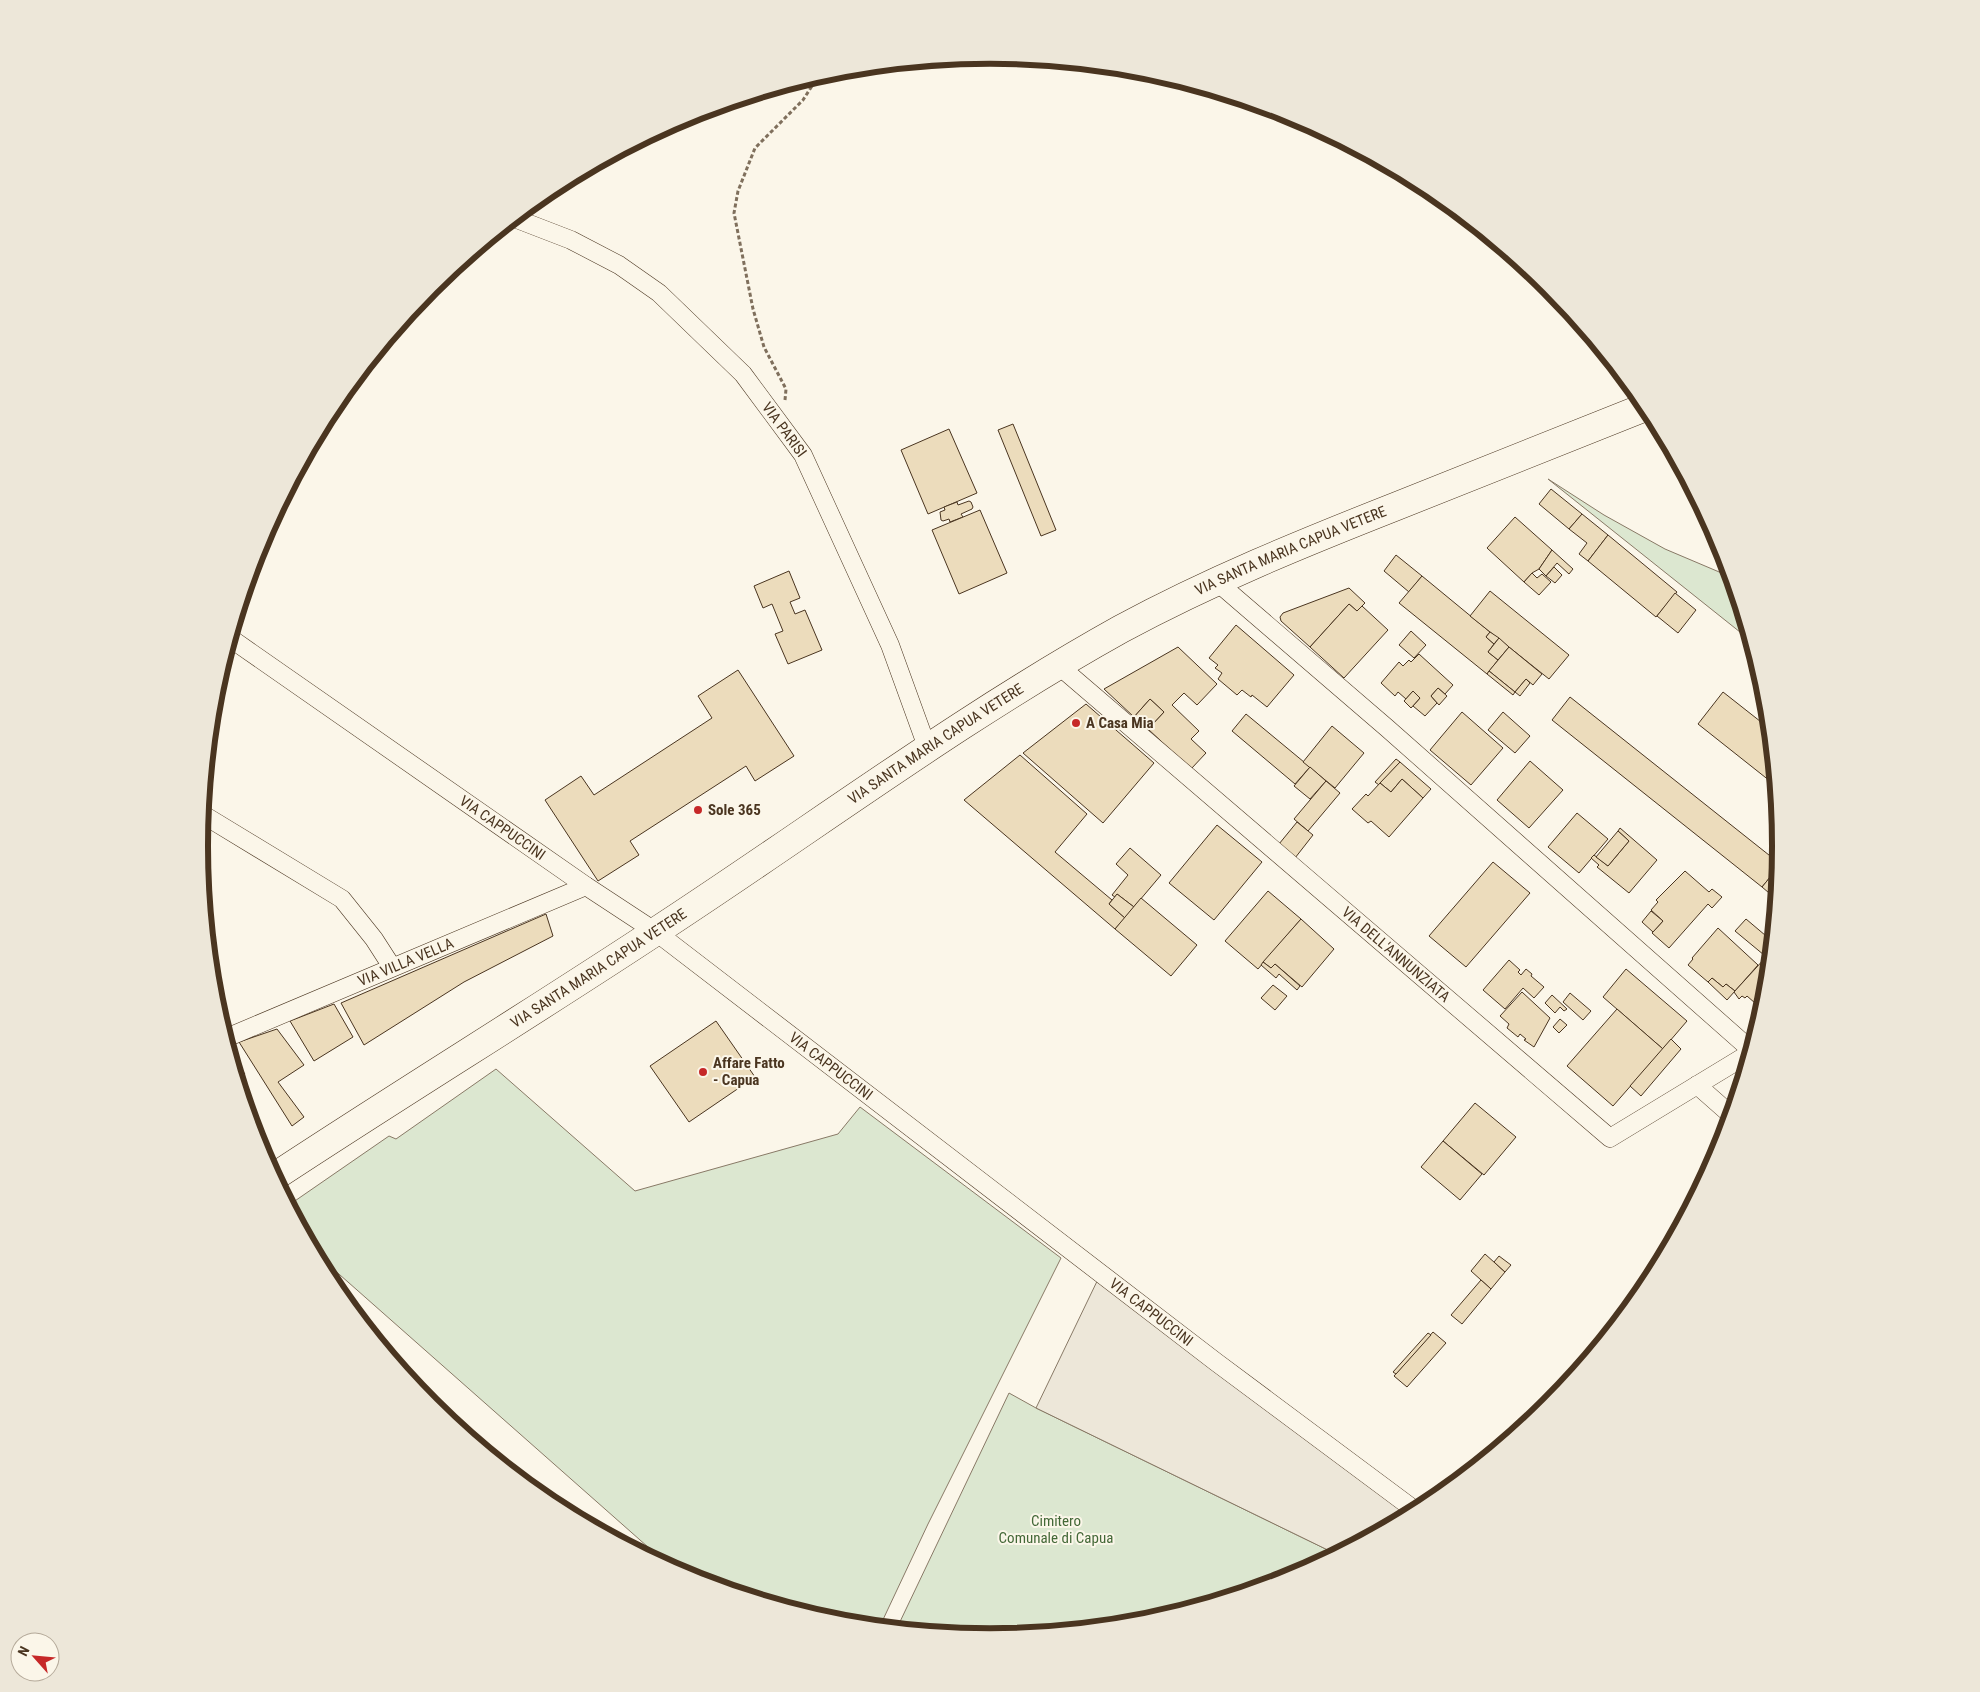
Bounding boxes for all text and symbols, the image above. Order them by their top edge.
street label: VIA PARISI [758,399,810,461]
street label: VIA SANTA MARIA CAPUA VETERE [1192,502,1389,599]
street label: VIA SANTA MARIA CAPUA VETERE [845,680,1027,808]
place label: A Casa Mia [1086,714,1154,732]
marker: A Casa Mia [1070,717,1082,729]
street label: VIA CAPPUCCINI [456,792,549,864]
place label: Sole 365 [708,801,761,819]
marker: Sole 365 [692,804,704,816]
street label: VIA DELL'ANNUNZIATA [1338,903,1454,1006]
street label: VIA SANTA MARIA CAPUA VETERE [507,905,690,1032]
street label: VIA VILLA VELLA [355,934,456,990]
street label: VIA CAPPUCCINI [785,1028,876,1104]
place label: Affare Fatto - Capua [713,1054,785,1089]
marker: Affare Fatto - Capua [697,1066,709,1078]
street label: VIA CAPPUCCINI [1106,1275,1197,1350]
park label: Cimitero Comunale di Capua [999,1512,1113,1547]
north arrow [10,1632,60,1682]
text: N [14,1644,32,1659]

